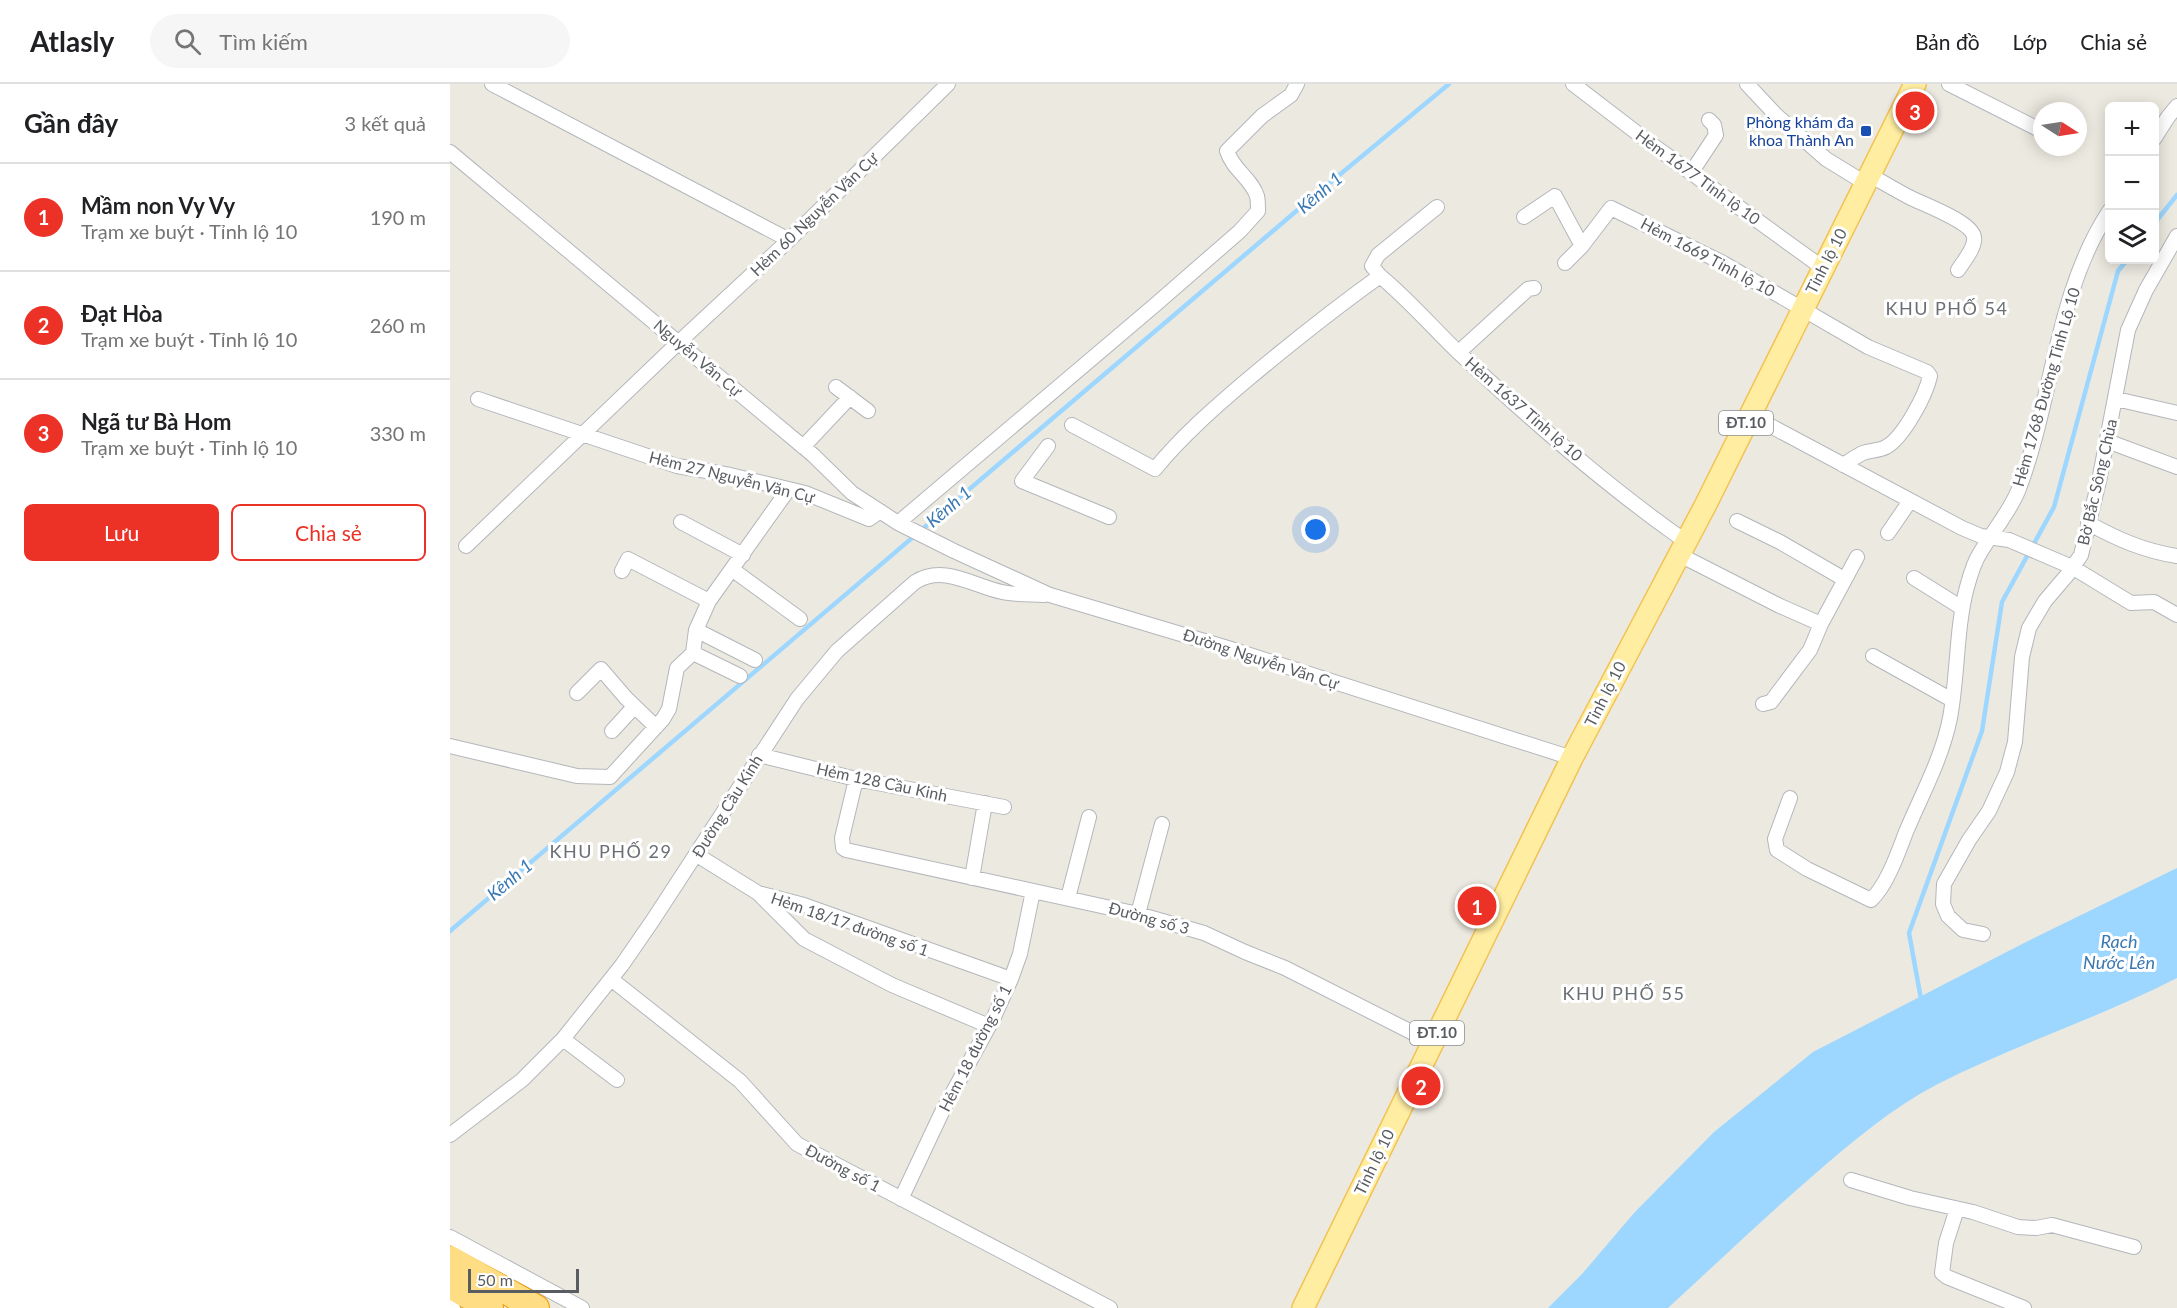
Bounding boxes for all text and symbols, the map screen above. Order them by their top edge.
search box [150,14,570,68]
text: Atlasly [30,24,114,58]
icon: search [171,25,204,58]
text: Tìm kiếm [219,28,308,55]
text: Bản đồ [1915,29,1980,54]
text: Lớp [2013,29,2047,54]
text: Chia sẻ [2080,29,2147,54]
pin: 3 [1896,88,1934,134]
north arrow [2033,102,2087,156]
map controls [2105,102,2159,264]
button: + [2105,102,2159,156]
text: Gần đây [24,107,118,139]
text: 3 kết quả [345,111,426,135]
place label: Phòng khám đa khoa Thành An [1746,112,1854,149]
marker: Phòng khám đa khoa Thành An [1859,124,1873,138]
street label: Hẻm 1677 Tỉnh lộ 10 [1632,125,1764,228]
street label: Hẻm 60 Nguyễn Văn Cự [746,147,882,279]
button: − [2105,156,2159,210]
water label: Kênh 1 [1292,167,1347,218]
text: Mầm non Vy Vy [81,192,235,219]
text: 1 [38,205,49,229]
text: 190 m [370,205,426,229]
button: layers [2105,210,2159,264]
street label: Hẻm 1669 Tỉnh lộ 10 [1638,213,1779,300]
text: Trạm xe buýt · Tỉnh lộ 10 [81,219,297,243]
street label: Tỉnh lộ 10 [1801,225,1850,297]
street label: Hẻm 1768 Đường Tỉnh Lộ 10 [2008,285,2083,489]
district label: KHU PHỐ 54 [1886,297,2008,319]
text: Đạt Hòa [81,300,163,327]
text: 2 [38,313,49,337]
text: 260 m [370,313,426,337]
street label: Nguyễn Văn Cự [650,315,747,401]
text: Trạm xe buýt · Tỉnh lộ 10 [81,327,297,351]
street label: Hẻm 1637 Tỉnh lộ 10 [1462,353,1587,465]
text: Ngã tư Bà Hom [81,408,232,435]
road number: ĐT.10 [1719,411,1773,435]
street label: Bờ Bắc Sông Chùa [2073,417,2120,547]
text: 3 [38,421,49,445]
text: 330 m [370,421,426,445]
text: Trạm xe buýt · Tỉnh lộ 10 [81,435,297,459]
street label: Hẻm 27 Nguyễn Văn Cự [647,447,818,506]
water label: Kênh 1 [921,481,976,532]
button: Lưu [24,504,219,561]
button: Chia sẻ [231,504,426,561]
your location [1301,515,1330,544]
street label: Đường Nguyễn Văn Cự [1181,624,1342,693]
street label: Tỉnh lộ 10 [1580,658,1629,730]
street label: Đường Cầu Kinh [687,751,766,861]
street label: Hẻm 128 Cầu Kinh [815,758,949,805]
district label: KHU PHỐ 29 [550,840,672,862]
water label: Kênh 1 [482,854,537,905]
pin: 1 [1458,884,1496,928]
street label: Hẻm 18/17 đường số 1 [769,888,932,959]
street label: Đường số 3 [1107,898,1192,937]
water label: Rạch Nước Lên [2083,930,2155,973]
street label: Hẻm 18 đường số 1 [934,981,1015,1114]
district label: KHU PHỐ 55 [1563,982,1685,1004]
road number: ĐT.10 [1410,1021,1464,1045]
pin: 2 [1402,1064,1440,1108]
street label: Tỉnh lộ 10 [1350,1126,1398,1198]
street label: Đường số 1 [802,1140,884,1195]
scale bar [468,1266,579,1294]
text: 50 m [477,1270,513,1289]

